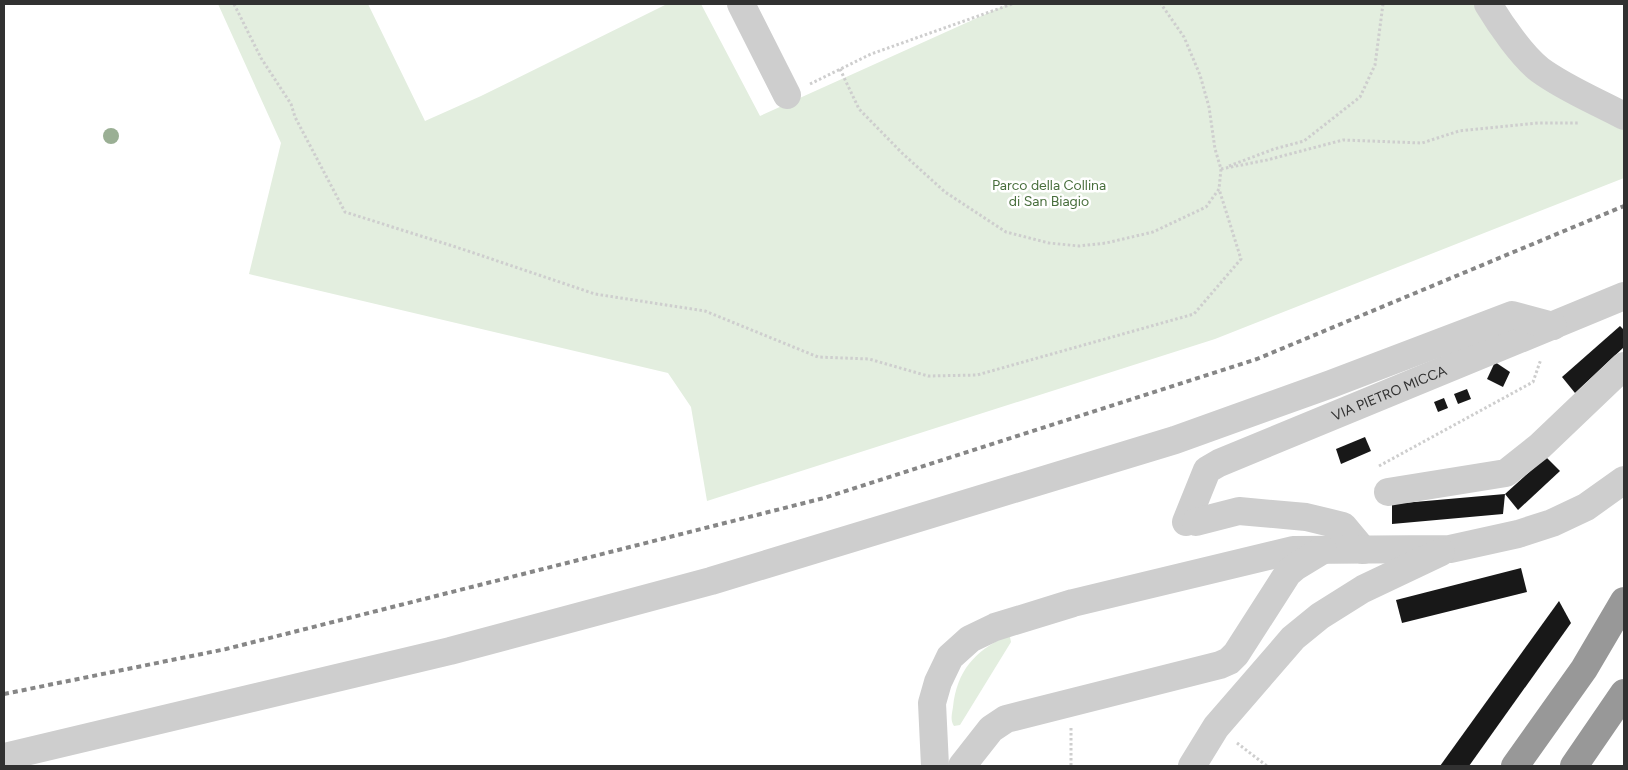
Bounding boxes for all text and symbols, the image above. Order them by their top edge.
park label: Parco della Collina di San Biagio [992,177,1106,210]
street label: VIA PIETRO MICCA [1329,361,1450,424]

